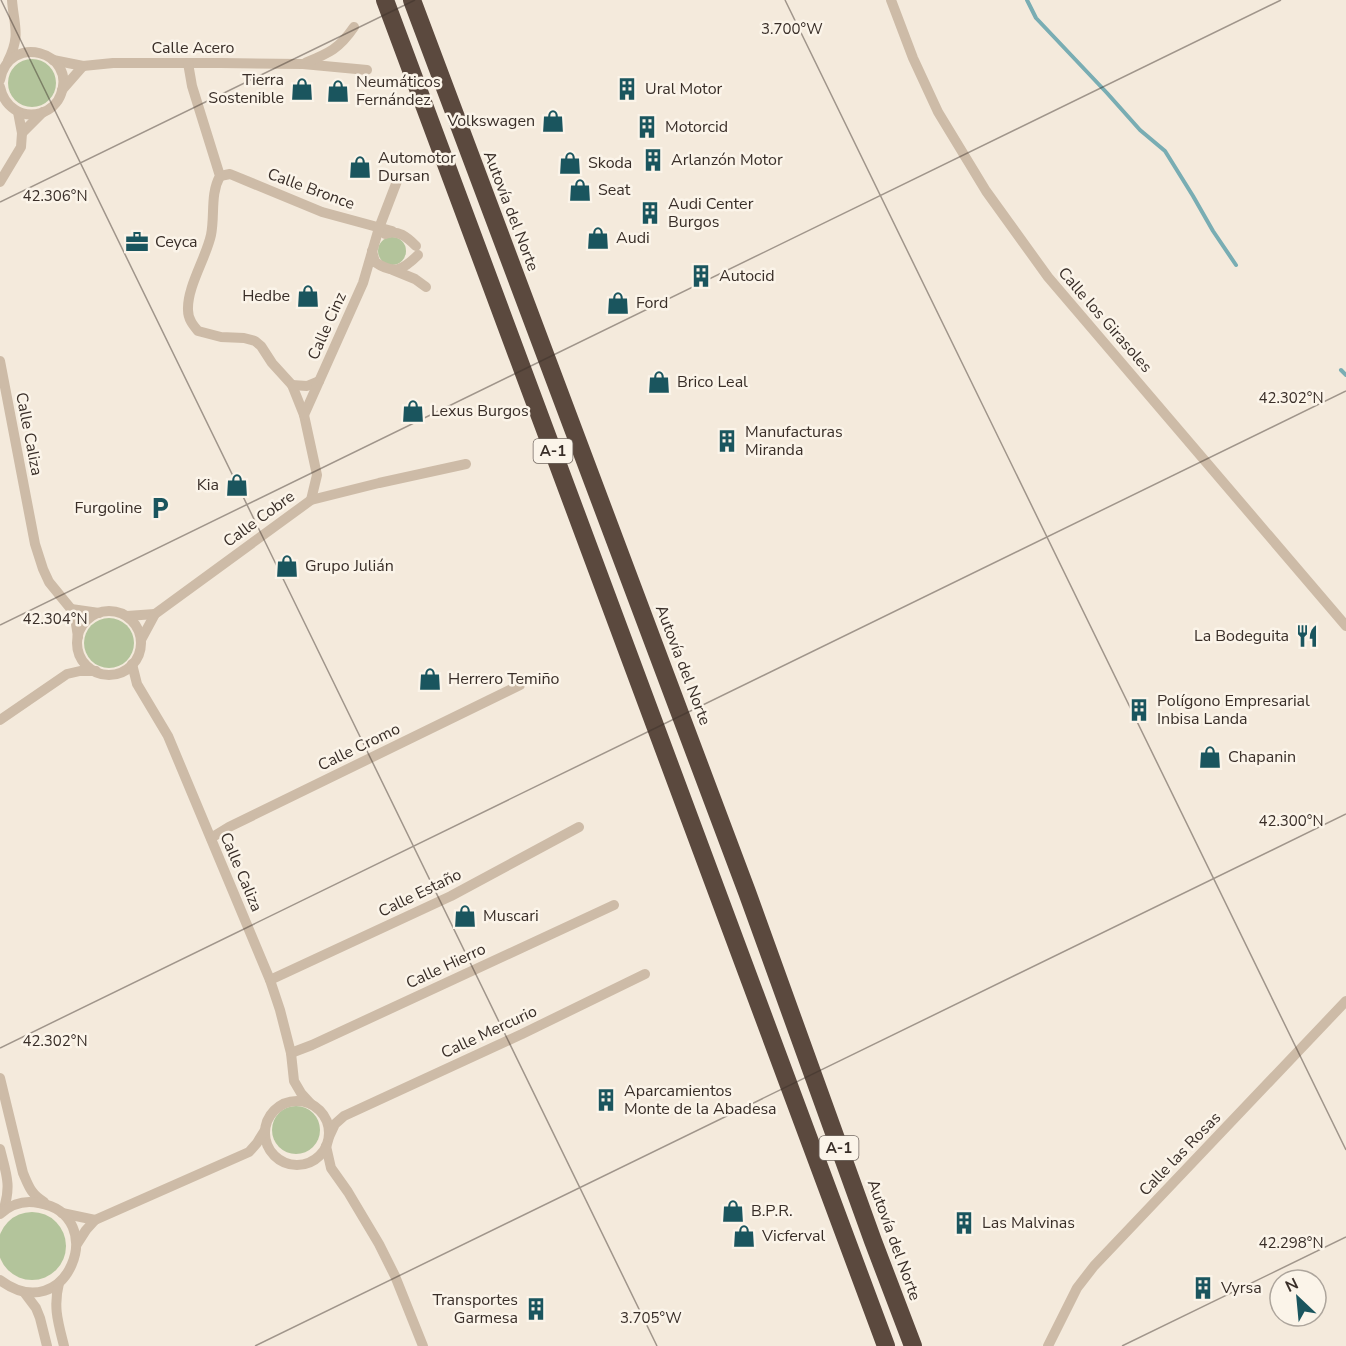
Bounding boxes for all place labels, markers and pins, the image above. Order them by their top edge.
place label: Tierra Sostenible [208,69,284,109]
place label: Neumáticos Fernández [356,71,441,111]
shop icon: Tierra Sostenible [289,76,315,102]
building icon: Ural Motor [614,76,640,102]
shop icon: Neumáticos Fernández [325,78,351,104]
place label: Ural Motor [645,78,723,100]
shop icon: Volkswagen [540,108,566,134]
place label: Volkswagen [446,110,535,132]
building icon: Motorcid [634,114,660,140]
place label: Motorcid [665,116,728,138]
place label: Automotor Dursan [378,147,456,187]
building icon: Arlanzón Motor [640,147,666,173]
place label: Arlanzón Motor [671,149,783,171]
shop icon: Skoda [557,150,583,176]
place label: Skoda [588,152,632,174]
shop icon: Automotor Dursan [347,154,373,180]
shop icon: Seat [567,177,593,203]
place label: Seat [598,179,631,201]
place label: Audi Center Burgos [668,193,754,233]
building icon: Audi Center Burgos [637,200,663,226]
shop icon: Audi [585,225,611,251]
place label: Audi [616,227,650,249]
office icon: Ceyca [124,229,150,255]
place label: Ceyca [155,231,198,253]
building icon: Autocid [688,263,714,289]
place label: Autocid [719,265,775,287]
shop icon: Hedbe [295,283,321,309]
place label: Hedbe [242,285,290,307]
shop icon: Ford [605,290,631,316]
place label: Ford [636,292,668,314]
shop icon: Brico Leal [646,369,672,395]
place label: Brico Leal [677,371,748,393]
shop icon: Lexus Burgos [400,398,426,424]
place label: Lexus Burgos [431,400,529,422]
place label: Manufacturas Miranda [745,421,843,461]
building icon: Manufacturas Miranda [714,428,740,454]
shop icon: Kia [224,472,250,498]
place label: Kia [197,474,219,496]
parking icon: Furgoline [147,495,173,521]
place label: Furgoline [74,497,142,519]
shop icon: Grupo Julián [274,553,300,579]
place label: Grupo Julián [305,555,394,577]
restaurant icon: La Bodeguita [1294,623,1320,649]
place label: La Bodeguita [1194,625,1289,647]
shop icon: Herrero Temiño [417,666,443,692]
place label: Herrero Temiño [448,668,560,690]
place label: Polígono Empresarial Inbisa Landa [1157,690,1310,730]
building icon: Polígono Empresarial Inbisa Landa [1126,697,1152,723]
shop icon: Chapanin [1197,744,1223,770]
place label: Chapanin [1228,746,1296,768]
shop icon: Muscari [452,903,478,929]
place label: Muscari [483,905,539,927]
place label: Aparcamientos Monte de la Abadesa [624,1080,777,1120]
building icon: Aparcamientos Monte de la Abadesa [593,1087,619,1113]
shop icon: B.P.R. [720,1198,746,1224]
place label: B.P.R. [751,1200,793,1222]
building icon: Las Malvinas [951,1210,977,1236]
place label: Las Malvinas [982,1212,1075,1234]
shop icon: Vicferval [731,1223,757,1249]
place label: Vicferval [761,1225,826,1247]
building icon: Vyrsa [1190,1275,1216,1301]
place label: Vyrsa [1220,1277,1262,1299]
place label: Transportes Garmesa [433,1289,518,1329]
building icon: Transportes Garmesa [523,1296,549,1322]

